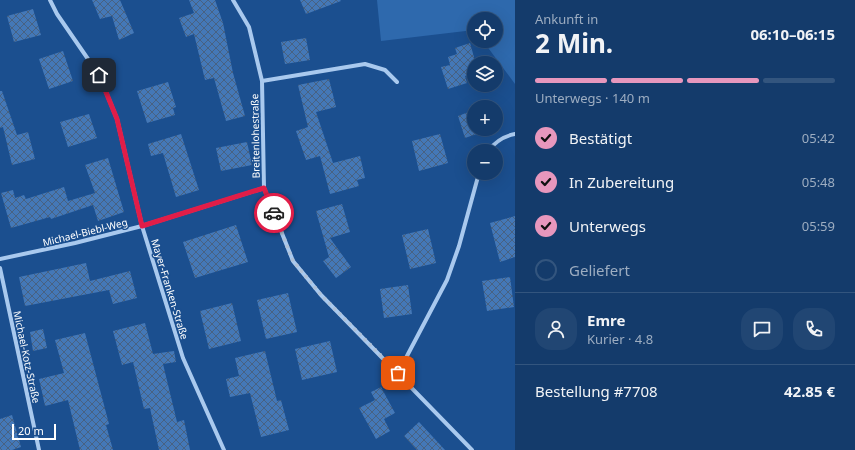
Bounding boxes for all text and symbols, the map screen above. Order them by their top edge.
text: Ankunft in [535,10,598,28]
map controls [467,12,503,180]
button: locate [467,12,503,48]
text: 06:10–06:15 [750,24,835,44]
text: 2 Min. [535,25,613,61]
button: layers [467,56,503,92]
pin [82,58,116,92]
icon: home [88,64,110,86]
text: Unterwegs · 140 m [535,89,650,107]
street label: Breitenlohestraße [247,93,263,178]
button: + [467,100,503,136]
icon: check [535,127,557,149]
text: Bestätigt [569,128,632,148]
text: 05:42 [802,129,835,147]
button: − [467,144,503,180]
icon: check [535,171,557,193]
text: In Zubereitung [569,172,674,192]
text: 05:48 [802,173,835,191]
courier [254,193,294,233]
icon: car [263,202,285,224]
street label: Michael-Biebl-Weg [41,215,129,249]
icon: check [535,215,557,237]
text: Unterwegs [569,216,646,236]
text: 05:59 [802,217,835,235]
street label: Mayer-Franken-Straße [148,237,192,341]
text: Geliefert [569,260,630,280]
button: person [535,308,577,350]
button: chat [741,308,783,350]
button: phone [793,308,835,350]
street label: Michael-Kotz-Straße [10,310,44,405]
text: Emre [587,310,625,330]
text: Kurier · 4.8 [587,330,653,348]
pin [381,356,415,390]
icon: bag [387,362,409,384]
text: Bestellung #7708 [535,381,658,401]
text: 42.85 € [784,381,835,401]
scale bar [12,422,56,441]
text: 20 m [18,423,44,438]

